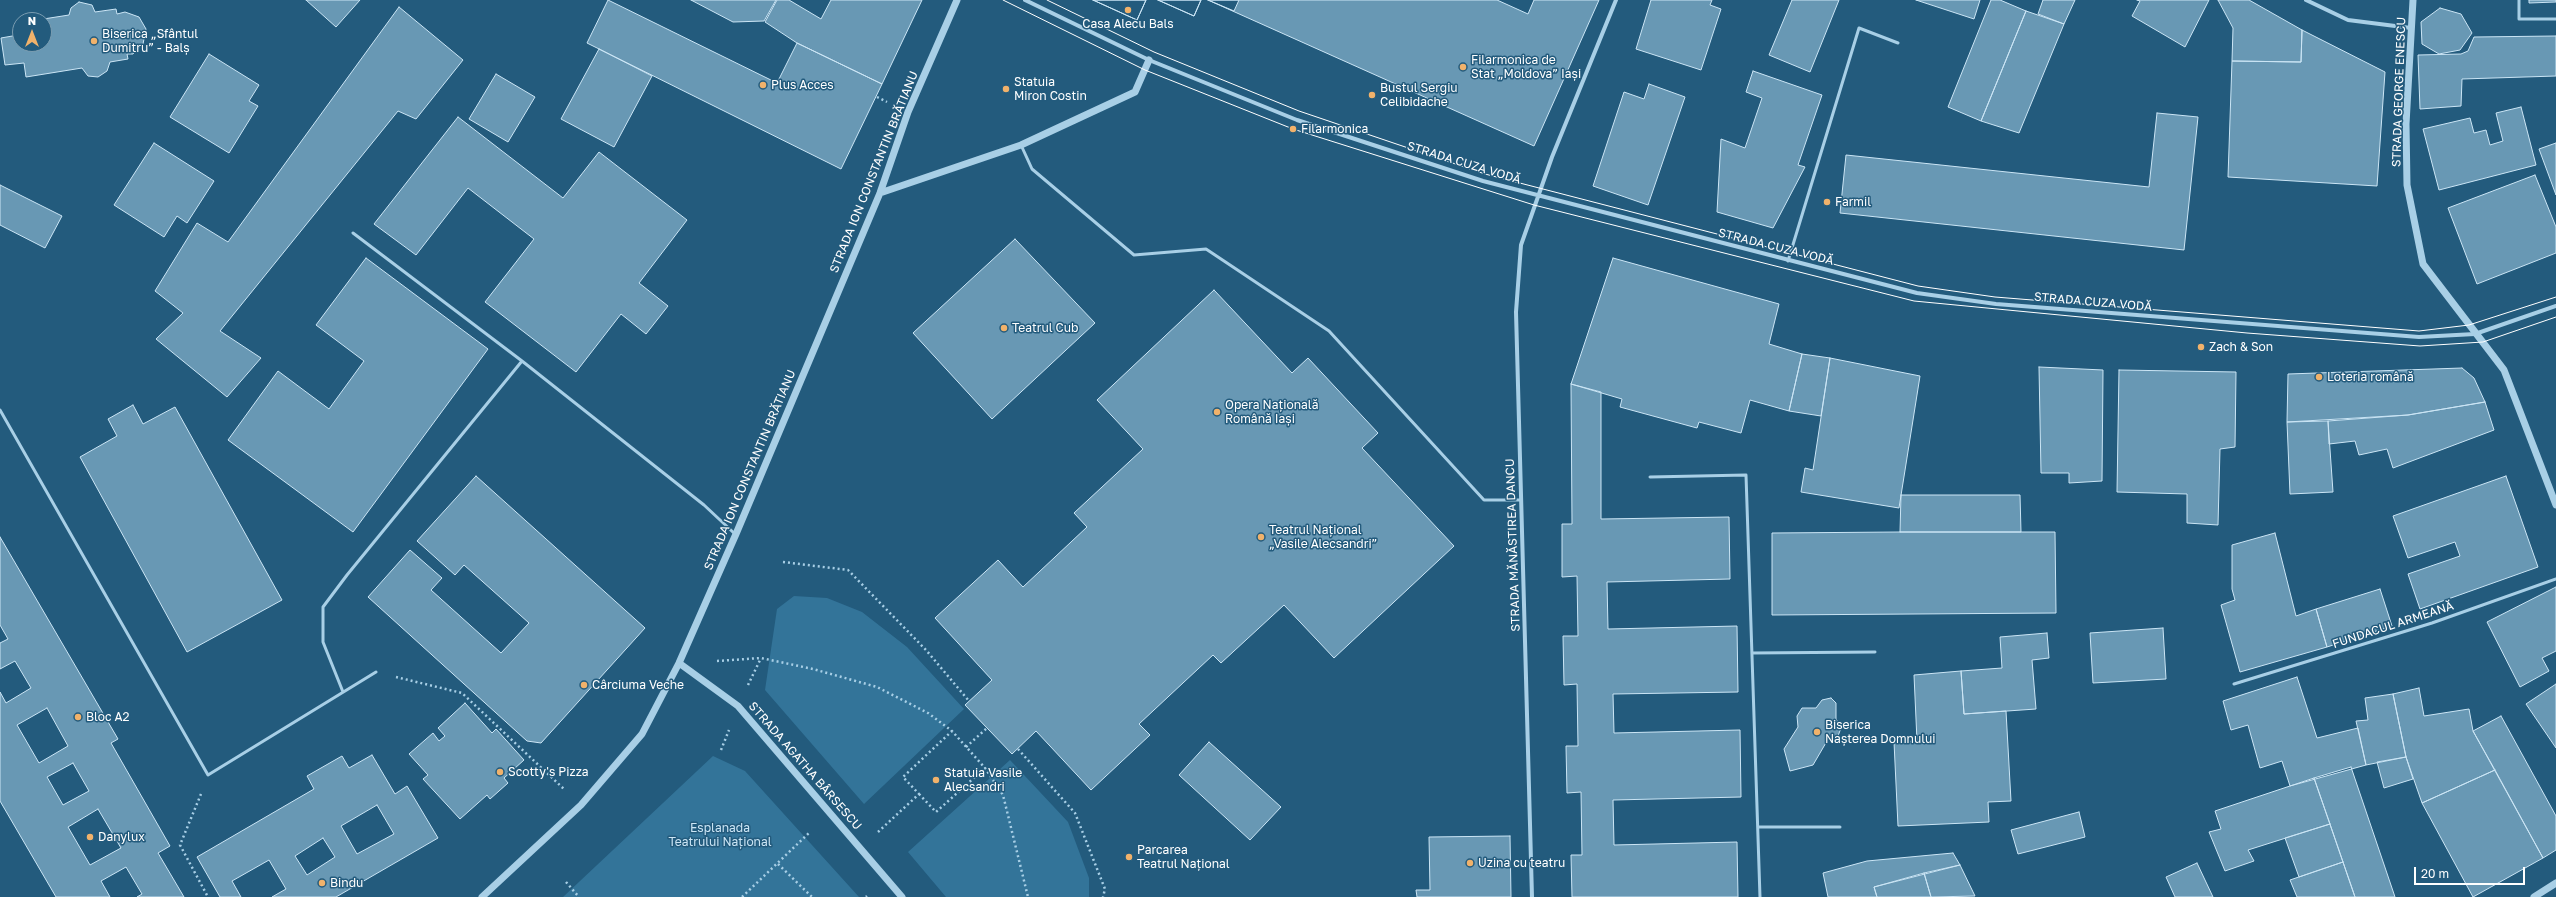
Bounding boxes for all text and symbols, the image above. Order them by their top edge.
marker: Casa Alecu Bals [1123,5,1133,15]
north arrow [12,12,52,52]
text: N [28,14,36,27]
place label: Casa Alecu Bals [1082,17,1174,31]
street label: STRADA GEORGE ENESCU [2389,17,2409,167]
place label: Biserica „Sfântul Dumitru” - Balș [102,27,198,55]
marker: Biserica „Sfântul Dumitru” - Balș [89,36,99,46]
place label: Filarmonica de Stat „Moldova” Iași [1471,53,1581,81]
marker: Filarmonica de Stat „Moldova” Iași [1458,62,1468,72]
street label: STRADA ION CONSTANTIN BRĂTIANU [827,69,921,275]
place label: Statuia Miron Costin [1014,75,1087,103]
place label: Plus Acces [771,78,834,92]
marker: Plus Acces [758,80,768,90]
place label: Bustul Sergiu Celibidache [1380,81,1458,109]
marker: Statuia Miron Costin [1001,84,1011,94]
marker: Bustul Sergiu Celibidache [1367,90,1377,100]
place label: Filarmonica [1301,122,1368,136]
marker: Filarmonica [1288,124,1298,134]
street label: STRADA CUZA VODĂ [1405,139,1523,187]
place label: Farmil [1835,195,1871,209]
marker: Farmil [1822,197,1832,207]
street label: STRADA CUZA VODĂ [1717,226,1835,268]
street label: STRADA CUZA VODĂ [2033,290,2153,314]
place label: Teatrul Cub [1012,321,1078,335]
marker: Teatrul Cub [999,323,1009,333]
place label: Zach & Son [2209,340,2273,354]
marker: Zach & Son [2196,342,2206,352]
street label: STRADA ION CONSTANTIN BRĂTIANU [701,368,799,572]
place label: Loteria română [2327,370,2414,384]
marker: Loteria română [2314,372,2324,382]
place label: Opera Națională Română Iași [1225,398,1318,426]
marker: Opera Națională Română Iași [1212,407,1222,417]
street label: STRADA MĂNĂSTIREA DANCU [1503,458,1523,632]
place label: Teatrul Național „Vasile Alecsandri” [1269,523,1377,551]
marker: Teatrul Național „Vasile Alecsandri” [1256,532,1266,542]
street label: FUNDACUL ARMEANĂ [2330,599,2456,651]
place label: Cârciuma Veche [592,678,684,692]
marker: Cârciuma Veche [579,680,589,690]
street label: STRADA AGATHA BÂRSESCU [746,699,864,833]
place label: Bloc A2 [86,710,129,724]
marker: Bloc A2 [73,712,83,722]
place label: Biserica Nașterea Domnului [1825,718,1935,746]
marker: Biserica Nașterea Domnului [1812,727,1822,737]
place label: Scotty's Pizza [508,765,589,779]
place label: Statuia Vasile Alecsandri [944,766,1022,794]
marker: Scotty's Pizza [495,767,505,777]
marker: Statuia Vasile Alecsandri [931,775,941,785]
park label: Esplanada Teatrului Național [668,821,772,849]
place label: Danylux [98,830,145,844]
marker: Danylux [85,832,95,842]
place label: Parcarea Teatrul Național [1137,843,1230,871]
marker: Parcarea Teatrul Național [1124,852,1134,862]
place label: Uzina cu teatru [1478,856,1565,870]
marker: Uzina cu teatru [1465,858,1475,868]
scale bar [2416,859,2527,885]
text: 20 m [2421,866,2449,881]
place label: Bindu [330,876,363,890]
marker: Bindu [317,878,327,888]

